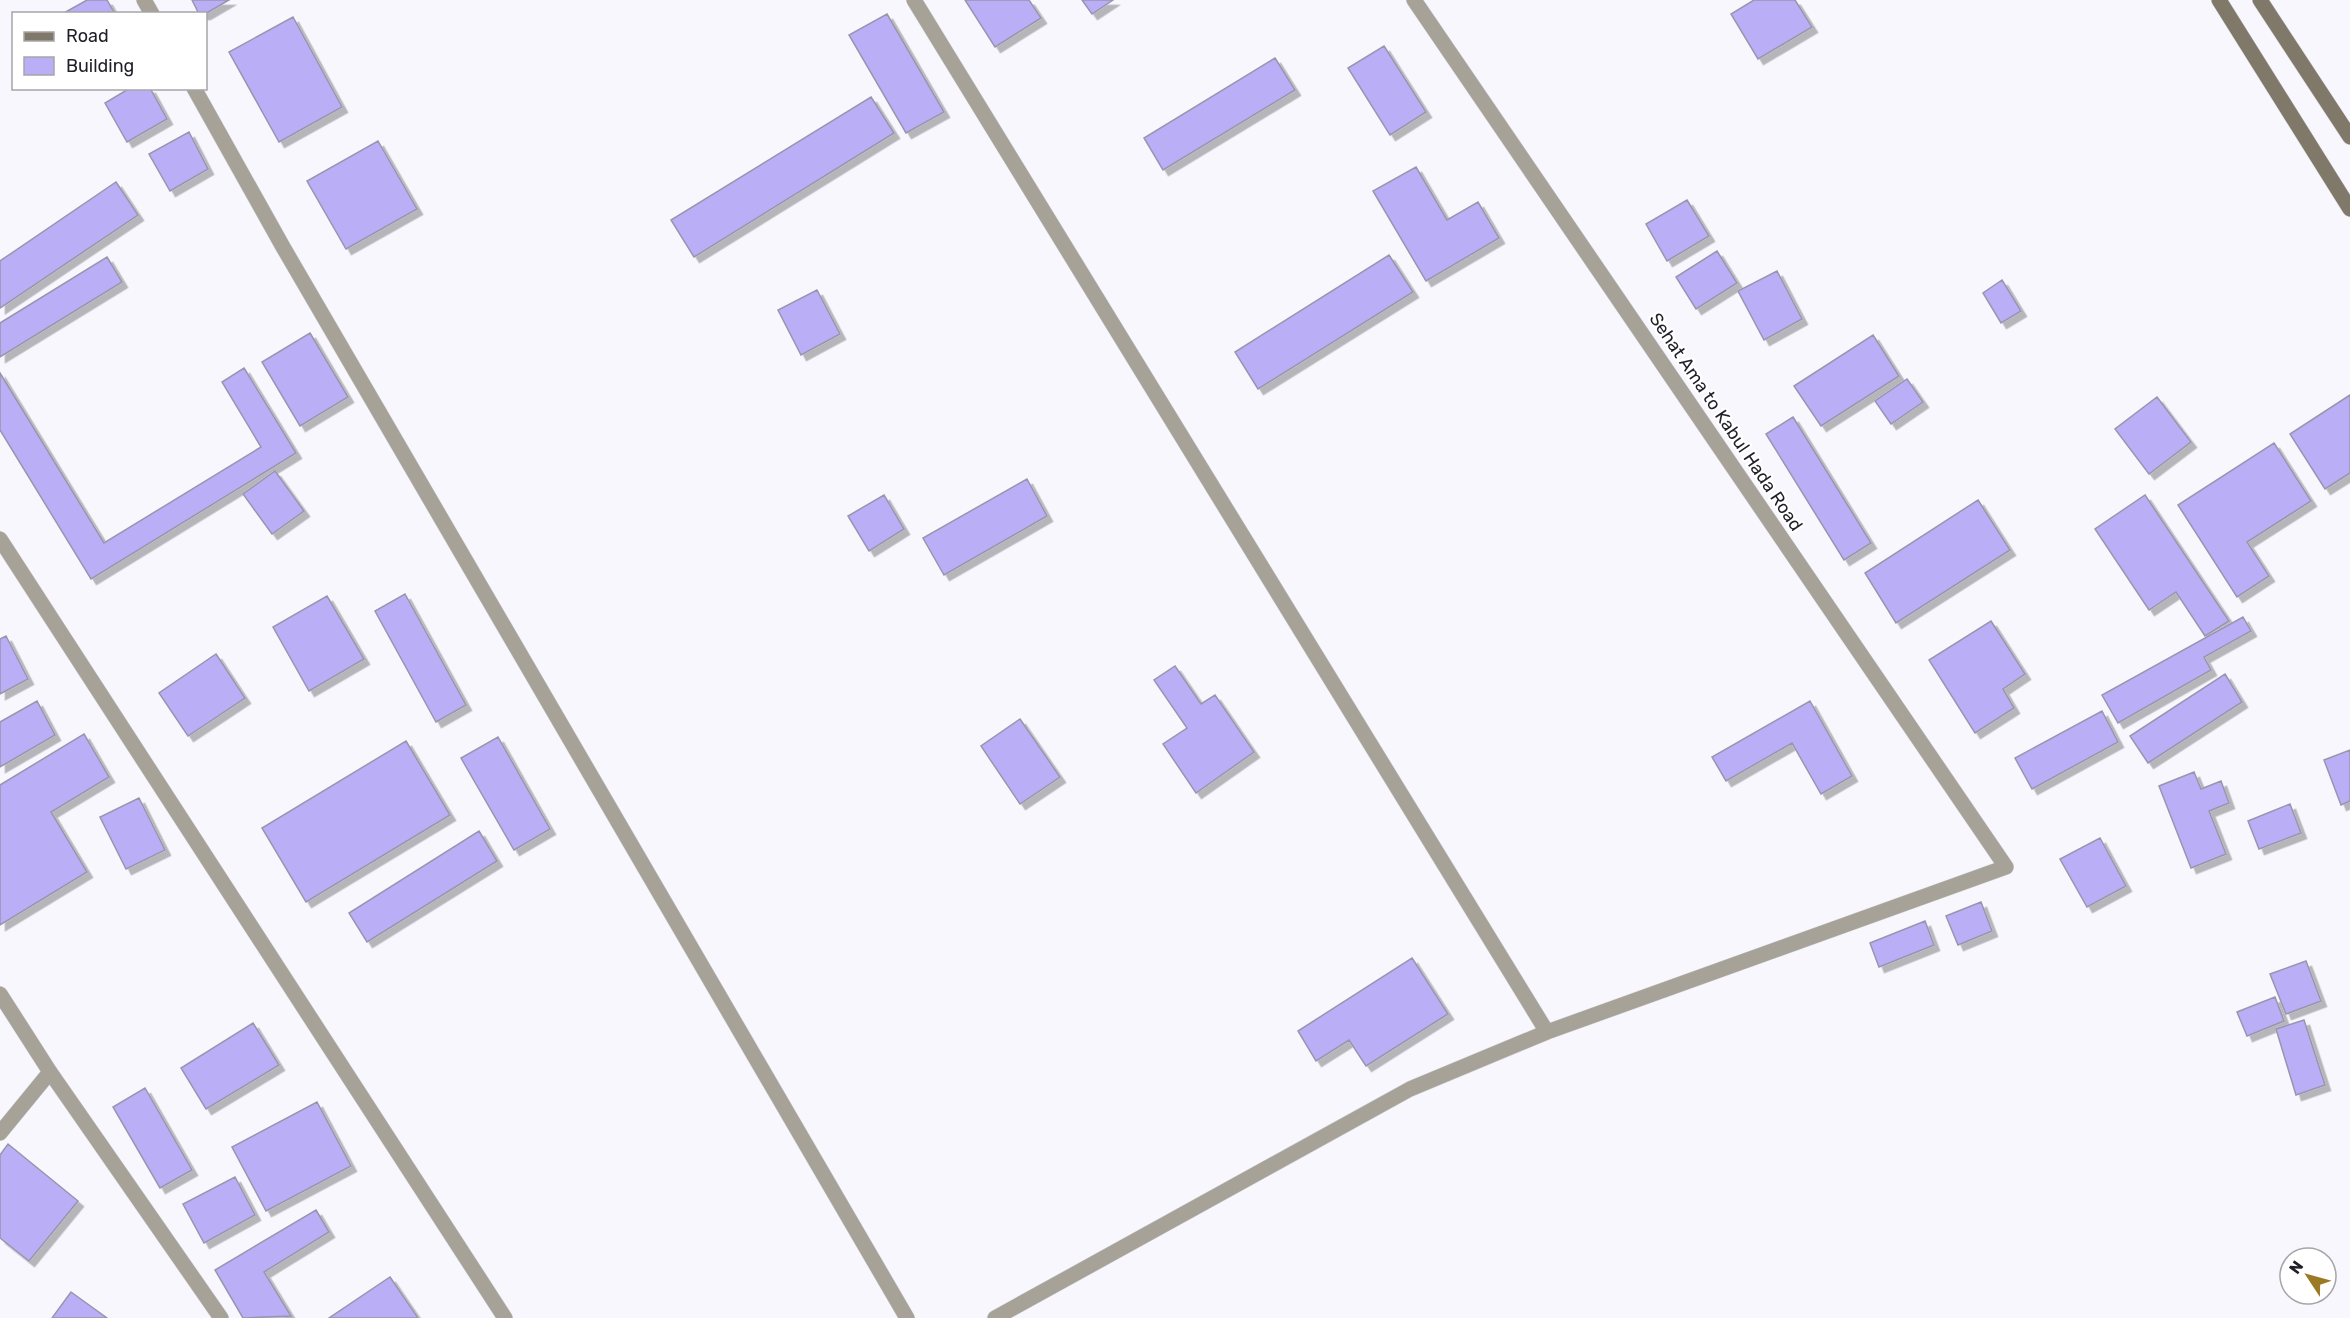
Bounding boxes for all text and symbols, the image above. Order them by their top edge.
legend [12,12,207,90]
text: Road [66,25,109,47]
text: Building [66,55,134,77]
street label: Sehat Ama to Kabul Hada Road [1645,309,1807,535]
north arrow [2278,1246,2338,1306]
text: N [2285,1257,2307,1278]

